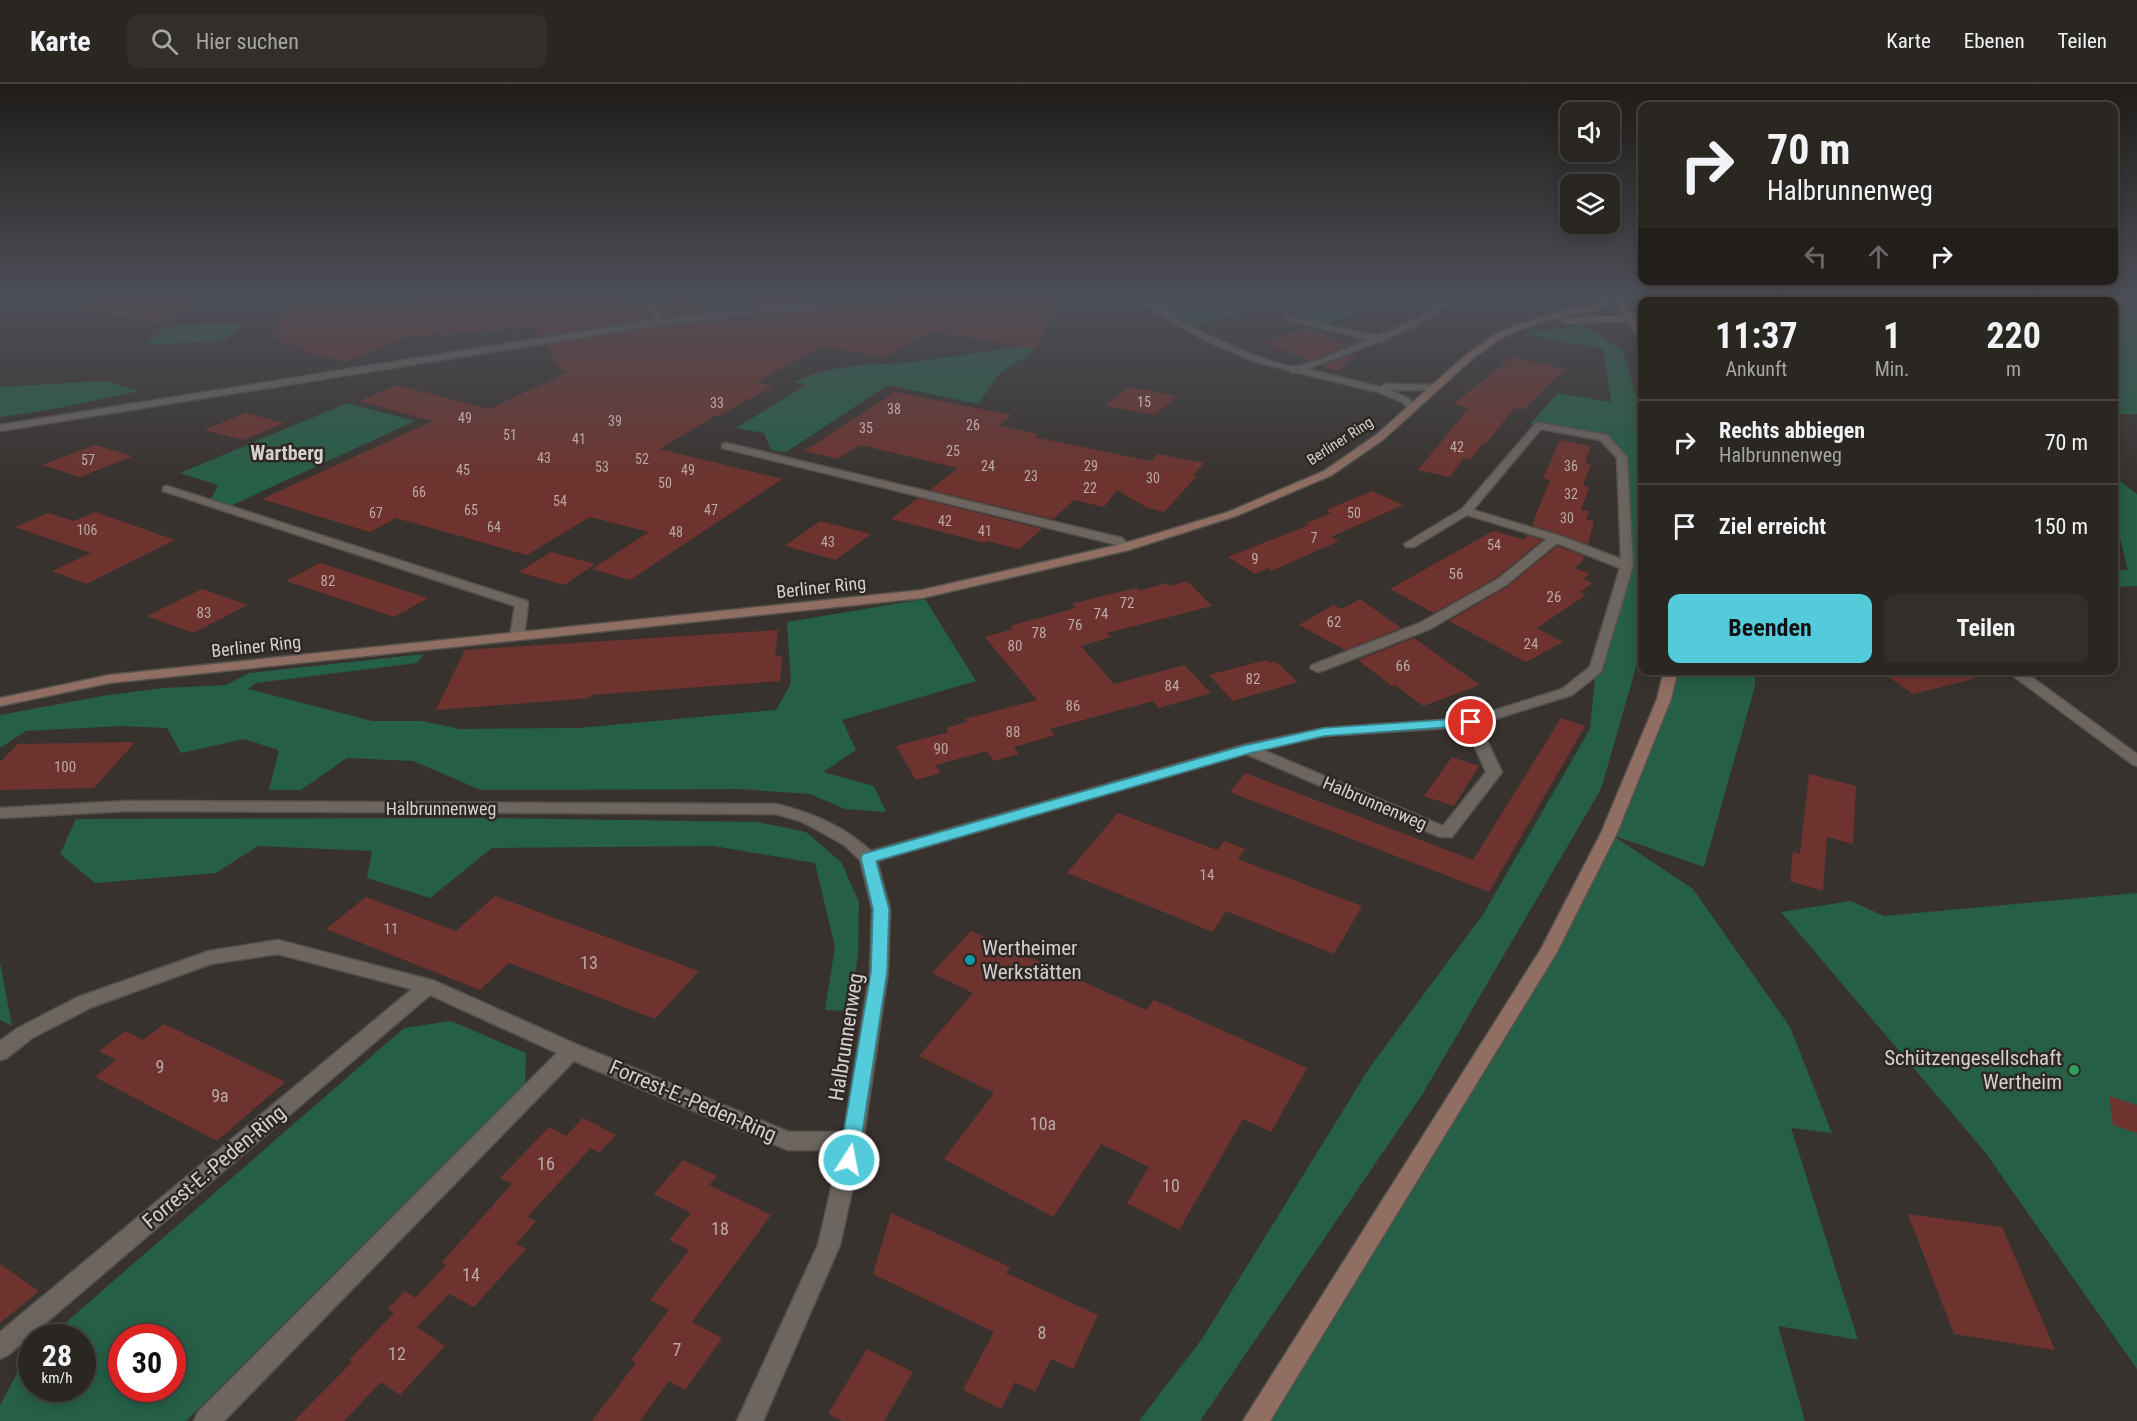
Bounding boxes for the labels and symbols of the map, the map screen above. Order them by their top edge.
house number: 15 [1137,394,1151,410]
house number: 33 [710,395,724,411]
house number: 38 [887,401,901,417]
house number: 49 [458,410,472,426]
house number: 39 [608,413,622,429]
street label: Berliner Ring [1304,413,1376,469]
house number: 26 [966,417,980,433]
house number: 35 [859,420,873,436]
house number: 51 [503,427,517,443]
house number: 41 [572,431,586,447]
house number: 42 [1450,439,1464,455]
district label: Wartberg [250,441,324,465]
house number: 25 [946,443,960,459]
house number: 43 [537,450,551,466]
house number: 52 [635,451,649,467]
house number: 57 [81,452,95,468]
house number: 24 [981,458,995,474]
house number: 29 [1084,458,1098,474]
house number: 36 [1564,458,1578,474]
house number: 53 [595,459,609,475]
house number: 45 [456,462,470,478]
house number: 49 [681,462,695,478]
house number: 23 [1024,468,1038,484]
house number: 30 [1146,470,1160,486]
house number: 50 [658,475,672,491]
house number: 22 [1083,480,1097,496]
house number: 66 [412,484,426,500]
house number: 32 [1564,486,1578,502]
house number: 54 [553,493,567,509]
house number: 65 [464,502,478,518]
house number: 47 [704,502,718,518]
house number: 67 [369,505,383,521]
house number: 50 [1347,505,1361,521]
house number: 30 [1560,510,1574,526]
house number: 42 [938,513,952,529]
house number: 64 [487,519,501,535]
house number: 106 [77,522,97,538]
house number: 41 [978,523,992,539]
house number: 48 [669,524,683,540]
house number: 7 [1311,530,1318,546]
house number: 43 [821,534,835,550]
house number: 54 [1487,537,1501,553]
house number: 9 [1251,550,1259,568]
house number: 56 [1449,565,1463,583]
house number: 82 [321,572,335,590]
street label: Berliner Ring [775,572,867,602]
house number: 26 [1547,588,1561,606]
house number: 72 [1120,594,1134,612]
house number: 83 [197,604,211,622]
house number: 74 [1094,605,1108,623]
house number: 62 [1327,613,1341,631]
house number: 76 [1068,616,1082,634]
house number: 78 [1032,624,1046,642]
street label: Berliner Ring [210,631,302,661]
house number: 24 [1524,635,1538,653]
house number: 80 [1008,637,1022,655]
house number: 66 [1396,657,1410,675]
house number: 82 [1246,670,1260,688]
house number: 84 [1165,677,1179,695]
pin [1445,696,1496,747]
house number: 86 [1066,697,1080,715]
house number: 88 [1006,723,1020,741]
house number: 90 [934,740,948,758]
house number: 100 [54,758,76,776]
street label: Halbrunnenweg [1320,772,1430,834]
street label: Halbrunnenweg [386,798,496,819]
house number: 14 [1200,866,1214,884]
house number: 11 [384,920,398,938]
place label: Wertheimer Werkstätten [982,936,1082,984]
house number: 13 [580,952,598,973]
marker: Wertheimer Werkstätten [963,953,977,967]
street label: Halbrunnenweg [824,971,868,1103]
place label: Schützengesellschaft Wertheim [1884,1046,2062,1094]
street label: Forrest-E.-Peden-Ring [606,1055,780,1147]
house number: 9 [156,1056,164,1077]
marker: Schützengesellschaft Wertheim [2067,1063,2081,1077]
house number: 9a [211,1085,229,1106]
street label: Forrest-E.-Peden-Ring [138,1100,290,1234]
house number: 10a [1030,1113,1056,1134]
position arrow [817,1128,881,1192]
house number: 16 [537,1153,555,1174]
house number: 10 [1162,1175,1180,1196]
house number: 18 [711,1218,729,1239]
house number: 14 [462,1264,480,1285]
house number: 8 [1038,1322,1046,1343]
speed limit sign: 30 [108,1324,186,1402]
house number: 7 [673,1339,682,1360]
house number: 12 [388,1343,406,1364]

